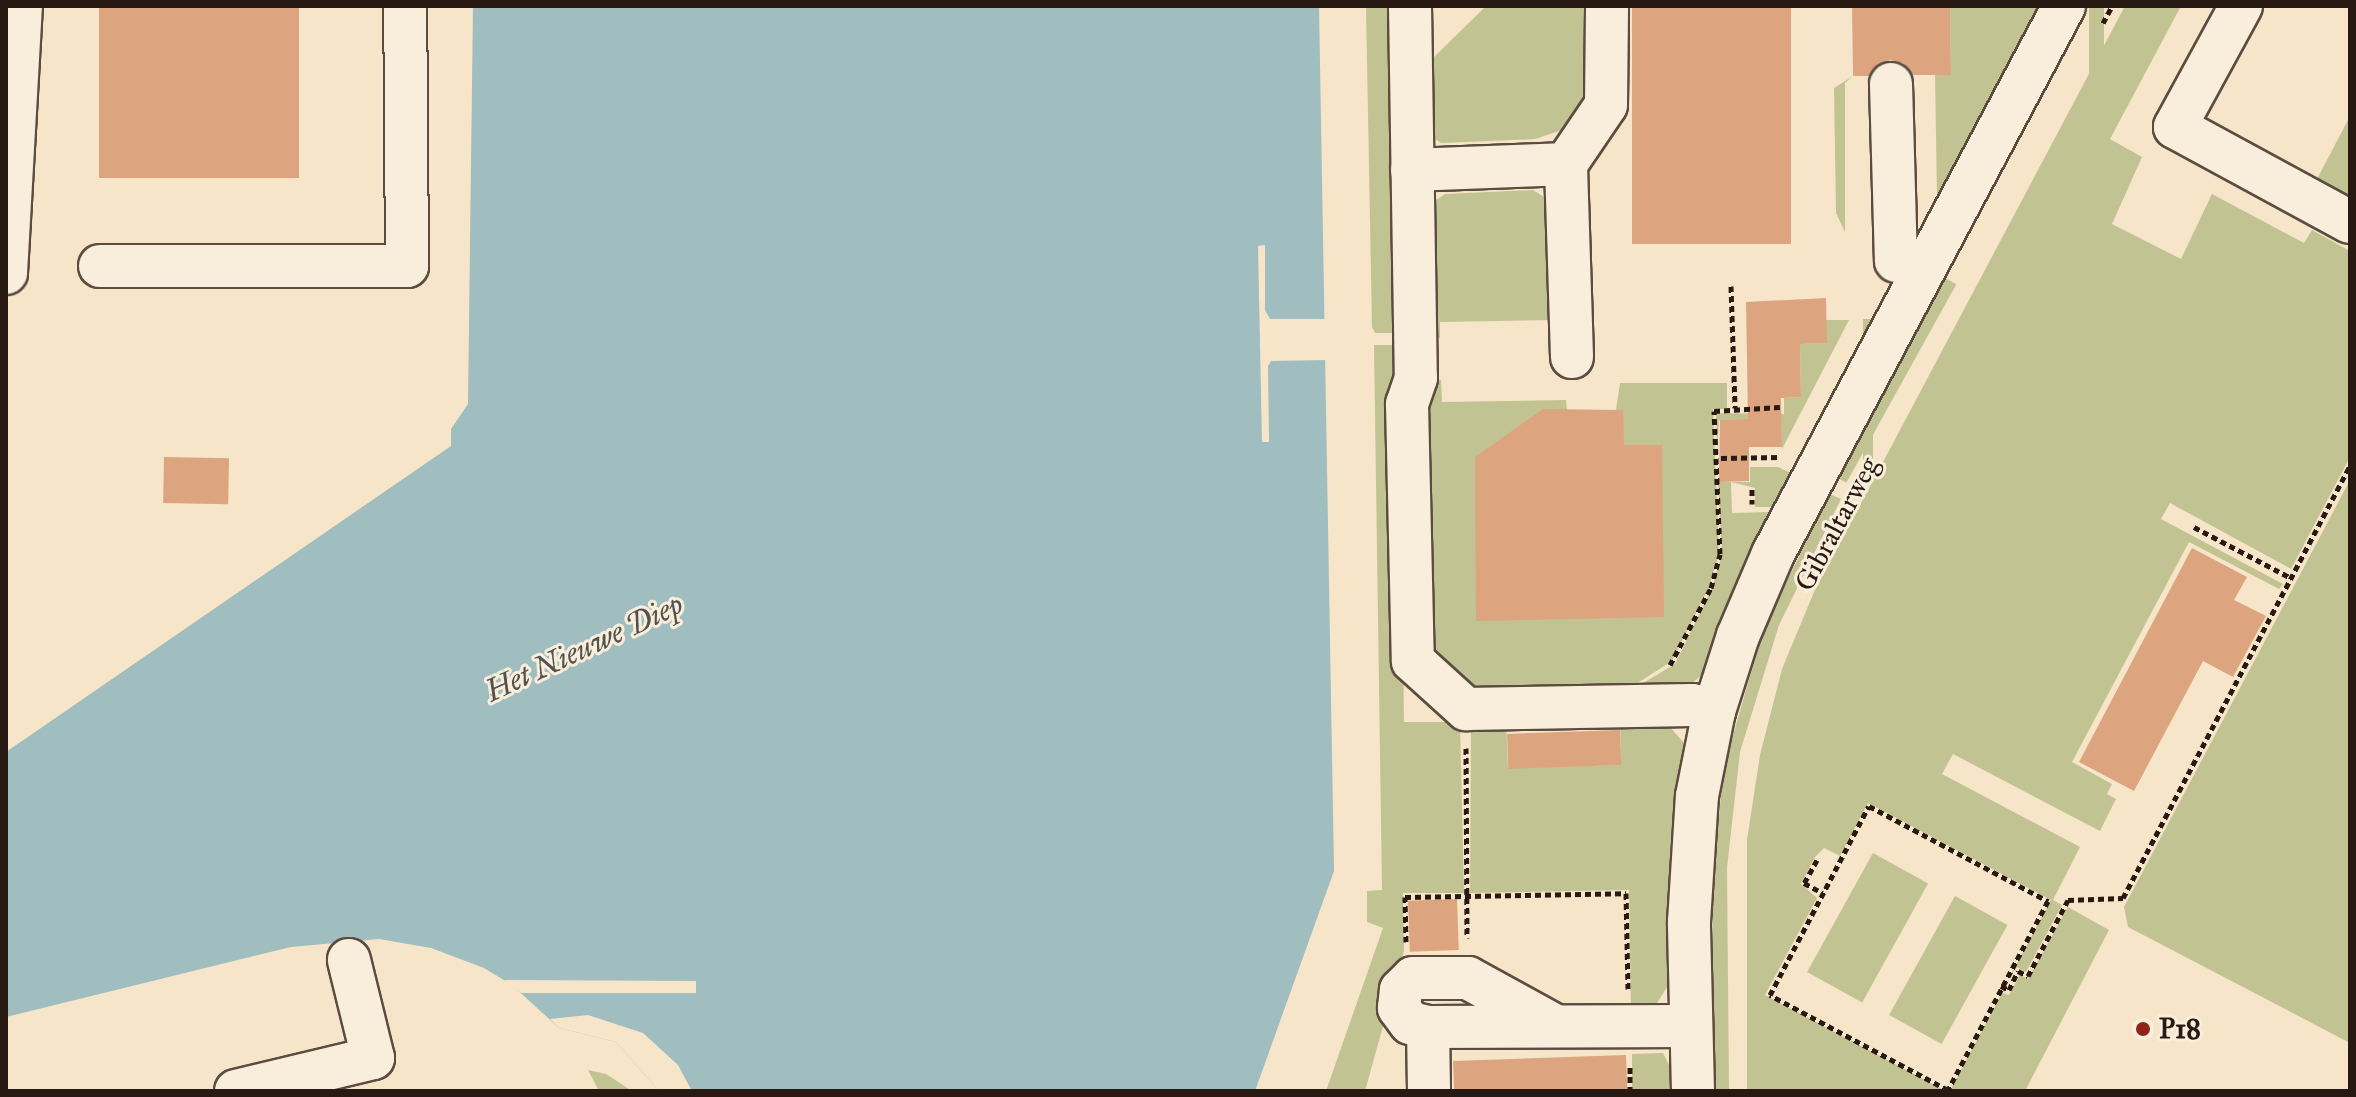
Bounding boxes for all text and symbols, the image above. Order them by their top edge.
street label: Gibraltarweg [1788,451,1886,597]
water label: Het Nieuwe Diep [479,586,689,710]
place label: P18 [2159,1012,2201,1046]
marker: P18 [2134,1020,2152,1038]

